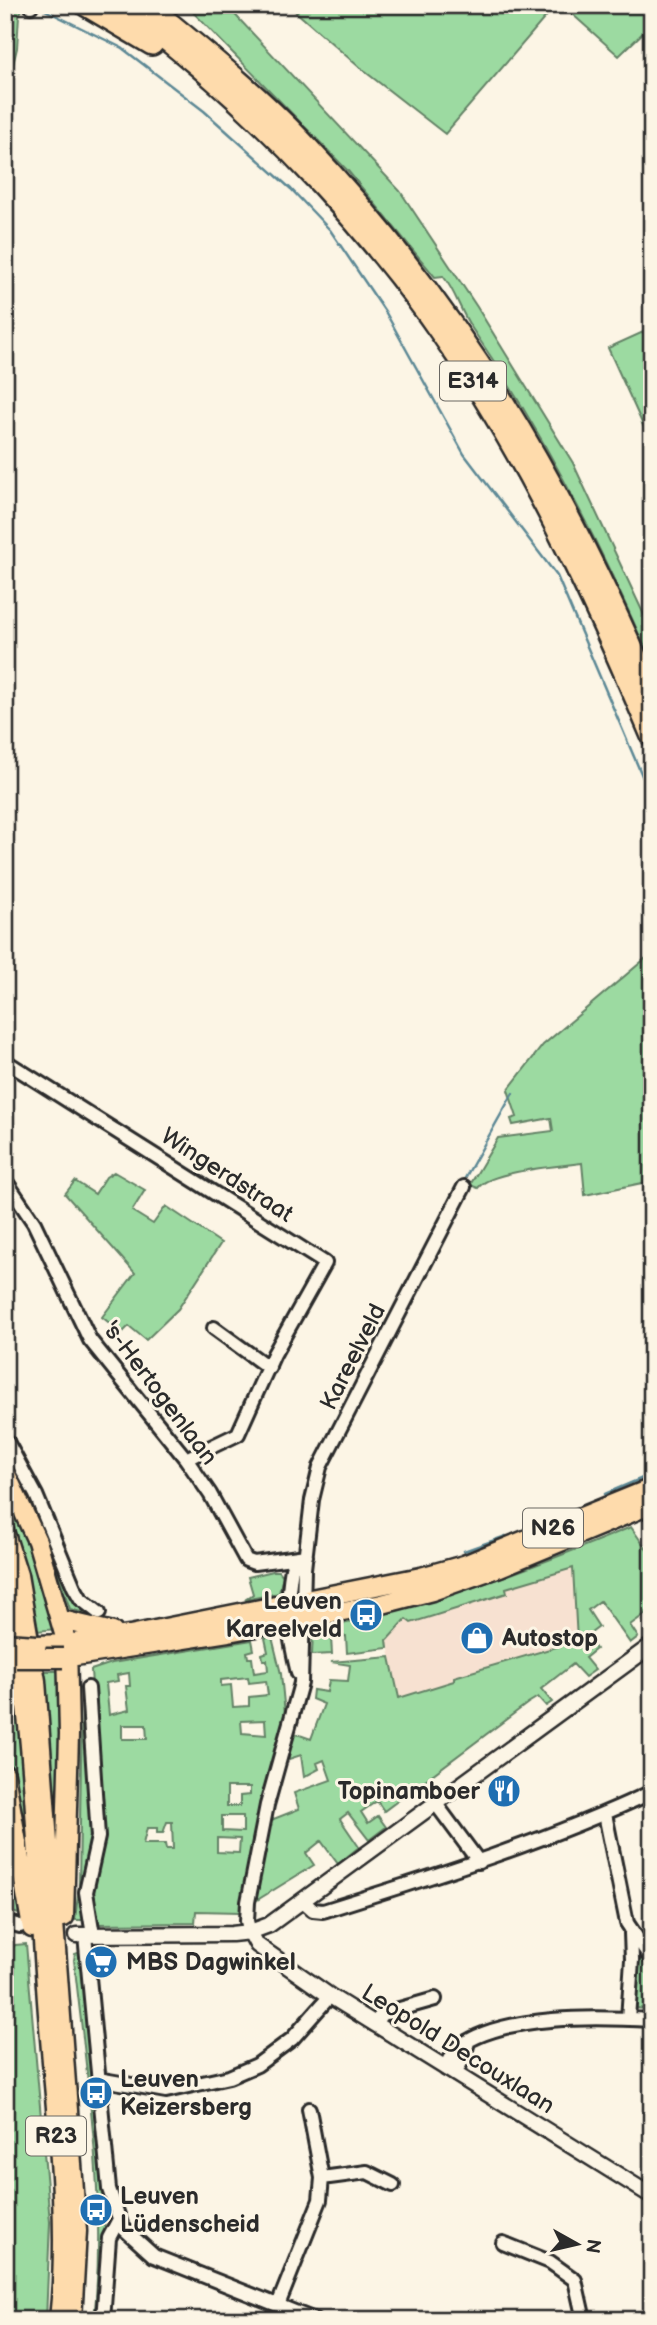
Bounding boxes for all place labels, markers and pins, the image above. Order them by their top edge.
place label: Leuven Kareelveld [226,1587,342,1644]
bus stop icon: Leuven Kareelveld [347,1596,385,1634]
shop icon: Autostop [458,1619,496,1657]
place label: Autostop [501,1624,598,1653]
restaurant icon: Topinamboer [485,1772,523,1810]
place label: Topinamboer [338,1777,480,1806]
supermarket icon: MBS Dagwinkel [82,1943,120,1981]
place label: MBS Dagwinkel [126,1948,296,1977]
place label: Leuven Keizersberg [120,2065,252,2122]
bus stop icon: Leuven Keizersberg [77,2074,115,2112]
place label: Leuven Lüdenscheid [120,2182,260,2239]
bus stop icon: Leuven Lüdenscheid [77,2191,115,2229]

